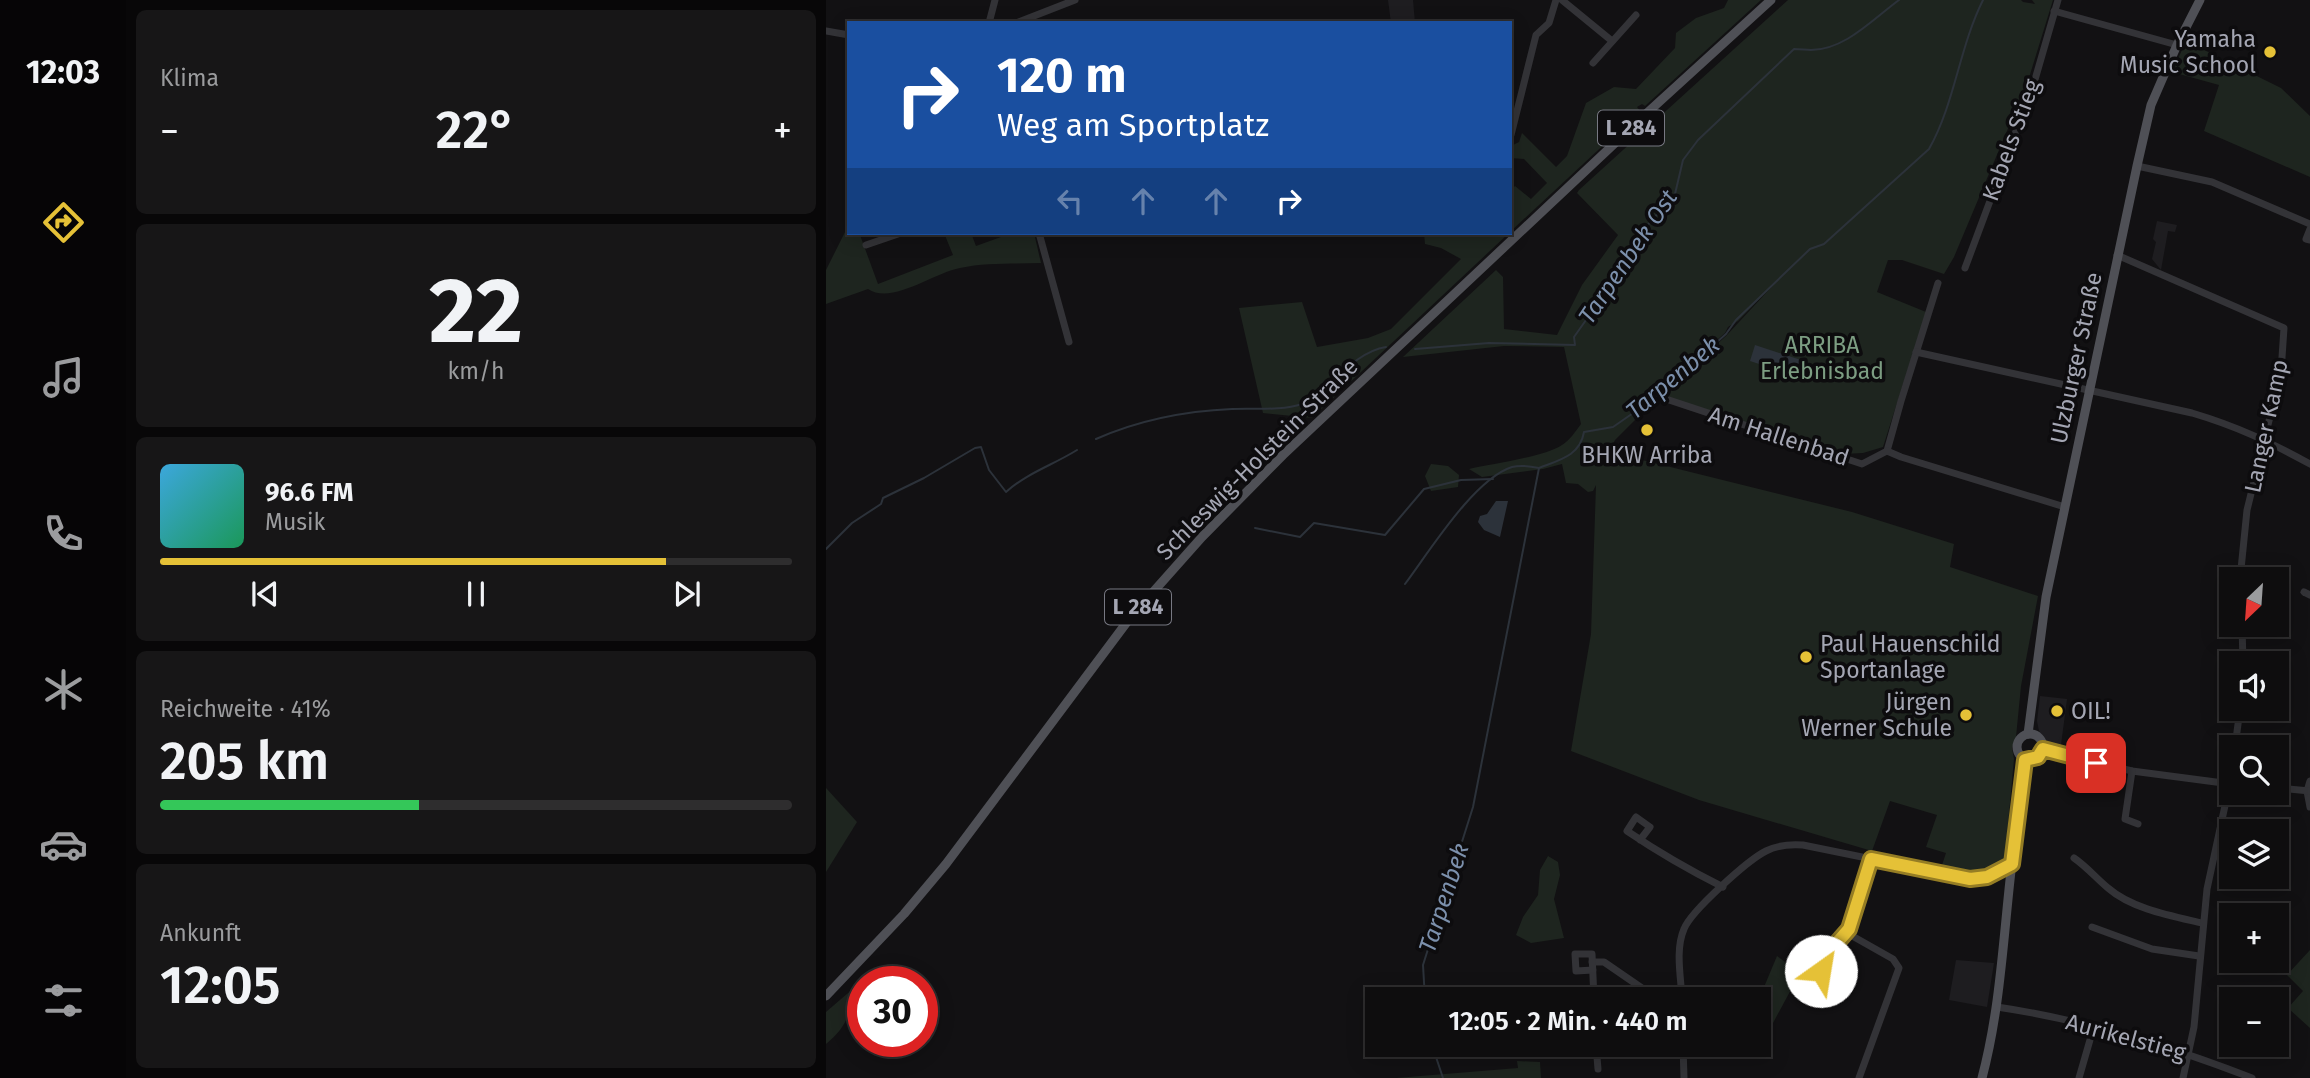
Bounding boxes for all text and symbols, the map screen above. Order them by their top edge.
place label: Yamaha Music School [2120,25,2256,79]
marker: Yamaha Music School [2262,44,2278,60]
text: 120 m [997,46,1127,105]
icon: right [882,49,973,140]
text: 12:03 [26,53,100,91]
text: Klima [160,64,219,92]
street label: Kabels Stieg [1976,75,2046,205]
text: 22° [436,99,516,162]
text: Weg am Sportplatz [997,106,1269,144]
text: − [160,108,179,154]
text: + [773,108,792,154]
road number: L 284 [1598,110,1664,146]
icon: left [1051,182,1089,220]
icon: ahead [1124,182,1162,220]
icon: ahead [1197,182,1235,220]
icon: right [1270,182,1308,220]
water label: Tarpenbek Ost [1573,184,1683,329]
icon: directions [39,198,88,247]
text: 22 [429,257,523,366]
street label: Ulzburger Straße [2044,270,2108,446]
water label: Tarpenbek [1621,331,1725,425]
park label: ARRIBA Erlebnisbad [1760,331,1884,385]
street label: Schleswig-Holstein-Straße [1150,352,1364,566]
icon: music [39,353,88,402]
text: km/h [448,357,504,385]
street label: Langer Kamp [2238,357,2294,495]
street label: Am Hallenbad [1705,400,1853,472]
marker: BHKW Arriba [1639,422,1655,438]
place label: BHKW Arriba [1581,441,1713,469]
text: 96.6 FM [265,477,353,508]
text: Musik [265,508,325,536]
icon: phone [39,509,88,558]
north arrow [2219,567,2289,637]
map controls [2219,567,2289,1057]
icon: previous [246,575,284,613]
icon: pause [457,575,495,613]
icon: next [668,575,706,613]
road number: L 284 [1105,590,1171,624]
place label: Paul Hauenschild Sportanlage [1820,630,2000,684]
marker: Paul Hauenschild Sportanlage [1798,649,1814,665]
button: sound [2219,651,2289,721]
icon: climate [39,665,88,714]
place label: Jürgen Werner Schule [1801,688,1952,742]
text: Reichweite · 41% [160,695,331,723]
place label: OIL! [2071,697,2111,725]
marker: OIL! [2049,703,2065,719]
marker: Jürgen Werner Schule [1958,707,1974,723]
text: 205 km [160,730,329,793]
pin [2066,733,2126,793]
button: search [2219,735,2289,805]
icon: arrive [2077,744,2115,782]
button: layers [2219,819,2289,889]
icon: car [39,820,88,869]
water label: Tarpenbek [1413,840,1475,956]
button: + [2219,903,2289,973]
text: Ankunft [160,919,241,947]
position arrow [1784,934,1858,1008]
text: 12:05 [160,954,280,1017]
speed limit sign: 30 [847,966,938,1057]
icon: filters [39,976,88,1025]
button: − [2219,987,2289,1057]
text: 12:05 · 2 Min. · 440 m [1448,1006,1688,1037]
street label: Aurikelstieg [2063,1008,2189,1066]

